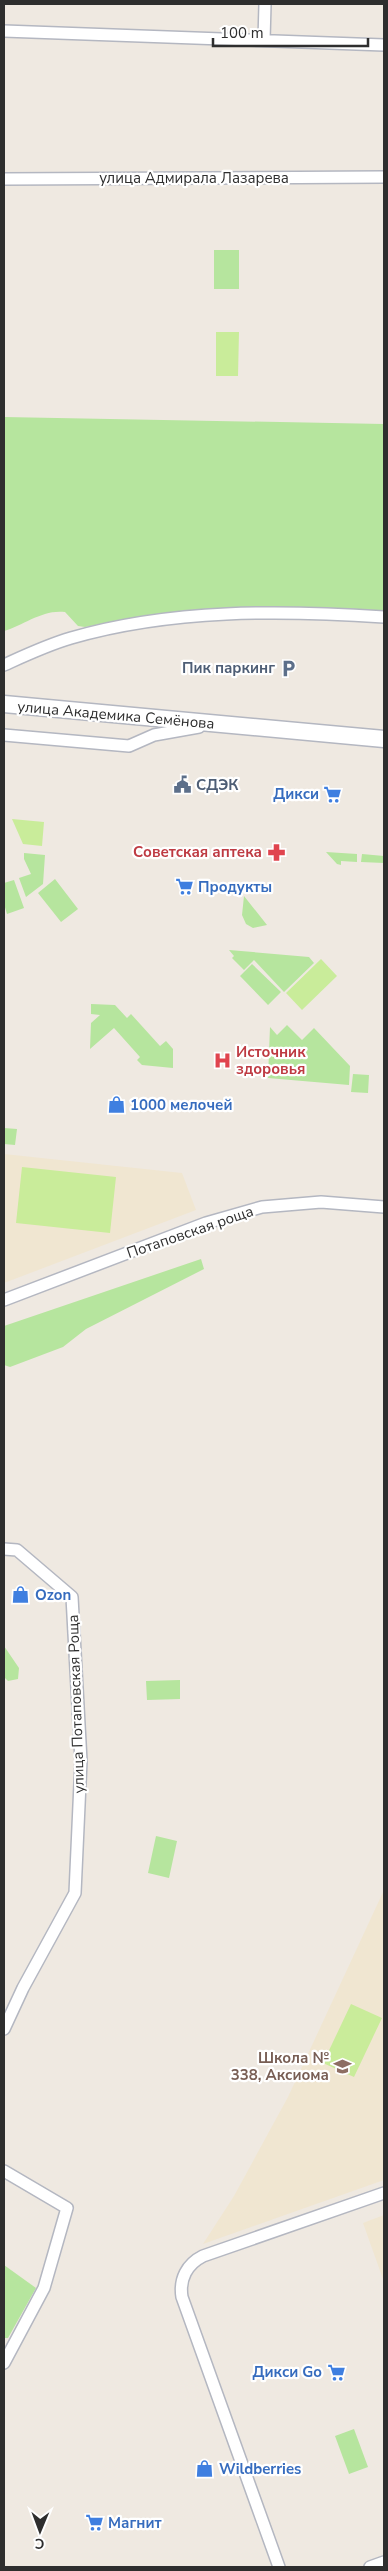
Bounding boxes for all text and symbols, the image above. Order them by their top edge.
scale bar [213,15,368,47]
text: 100 m [220,23,264,43]
street label: улица Адмирала Лазарева [99,168,289,188]
place label: Пик паркинг [182,658,275,678]
parking icon: Пик паркинг [279,658,299,678]
street label: улица Академика Семёнова [17,696,215,734]
public building icon: СДЭК [172,775,192,795]
place label: СДЭК [196,775,239,795]
place label: Дикси [273,784,319,804]
supermarket icon: Дикси [323,784,343,804]
place label: Советская аптека [133,842,262,862]
pharmacy icon: Советская аптека [266,842,286,862]
supermarket icon: Продукты [174,877,194,897]
place label: Продукты [198,877,272,897]
place label: Источник здоровья [236,1042,306,1079]
hospital icon: Источник здоровья [212,1051,232,1071]
shop icon: 1000 мелочей [106,1095,126,1115]
place label: 1000 мелочей [130,1095,232,1115]
street label: Потаповская роща [124,1201,256,1263]
shop icon: Ozon [11,1585,31,1605]
place label: Ozon [35,1585,71,1605]
street label: улица Потаповская Роща [63,1614,89,1794]
place label: Школа № 338, Аксиома [231,2048,329,2085]
school or university icon: Школа № 338, Аксиома [333,2057,353,2077]
place label: Дикси Go [252,2362,322,2382]
supermarket icon: Дикси Go [326,2362,346,2382]
shop icon: Wildberries [195,2459,215,2479]
place label: Wildberries [219,2459,301,2479]
north arrow [15,2506,65,2556]
supermarket icon: Магнит [84,2513,104,2533]
place label: Магнит [108,2513,162,2533]
text: С [34,2534,45,2553]

